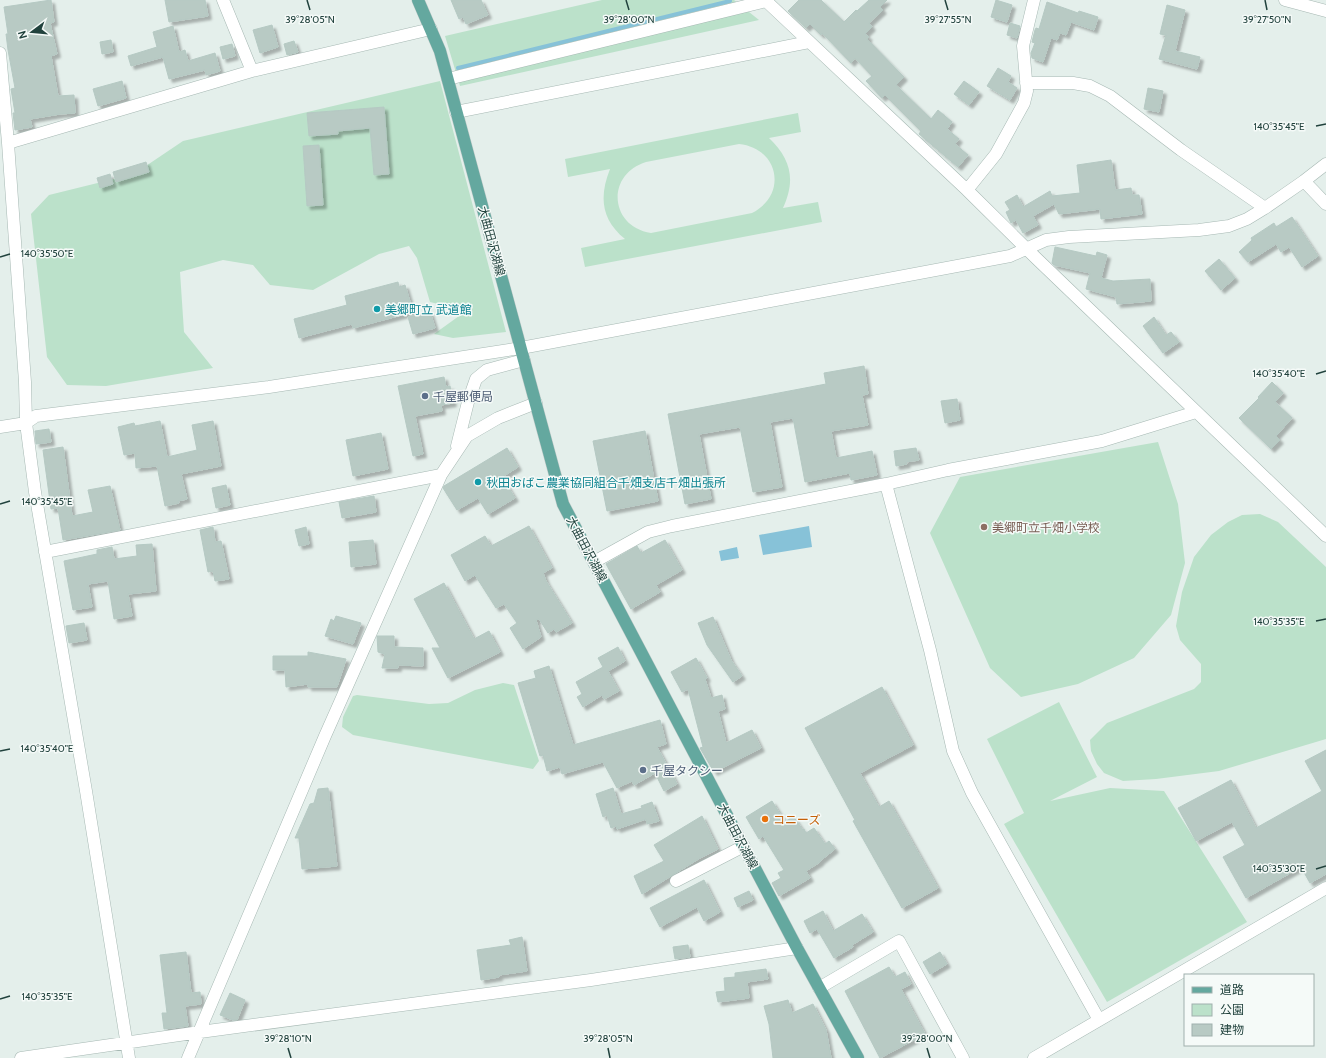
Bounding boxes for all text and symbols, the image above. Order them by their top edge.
north arrow [12,12,52,52]
text: 39°28'05"N [285,13,335,26]
text: 39°28'00"N [603,13,655,26]
text: 39°27'55"N [924,13,972,26]
text: 39°27'50"N [1243,13,1291,26]
text: N [15,29,30,40]
text: 140°35'45"E [1253,120,1305,133]
street label: 大曲田沢湖線 [475,204,509,278]
text: 140°35'50"E [21,247,74,260]
place label: 美郷町立 武道館 [385,302,472,317]
marker: 美郷町立 武道館 [372,304,382,314]
text: 140°35'40"E [1253,367,1306,380]
place label: 千屋郵便局 [433,389,493,404]
marker: 千屋郵便局 [420,391,430,401]
place label: 秋田おばこ農業協同組合千畑支店千畑出張所 [486,475,726,490]
marker: 秋田おばこ農業協同組合千畑支店千畑出張所 [473,477,483,487]
text: 140°35'45"E [21,495,73,508]
street label: 大曲田沢湖線 [563,514,611,584]
place label: 美郷町立千畑小学校 [992,520,1100,535]
marker: 美郷町立千畑小学校 [979,522,989,532]
text: 140°35'35"E [1253,615,1305,628]
text: 140°35'40"E [21,742,74,755]
place label: 千屋タクシー [651,763,723,778]
marker: 千屋タクシー [638,765,648,775]
street label: 大曲田沢湖線 [714,801,762,871]
place label: コニーズ [773,812,820,827]
marker: コニーズ [760,814,770,824]
text: 140°35'30"E [1253,862,1306,875]
legend [1184,974,1314,1046]
text: 道路 [1220,982,1244,997]
text: 140°35'35"E [21,990,73,1003]
text: 公園 [1220,1002,1244,1017]
text: 建物 [1220,1022,1244,1037]
text: 39°28'10"N [264,1032,312,1045]
text: 39°28'05"N [583,1032,633,1045]
text: 39°28'00"N [901,1032,953,1045]

